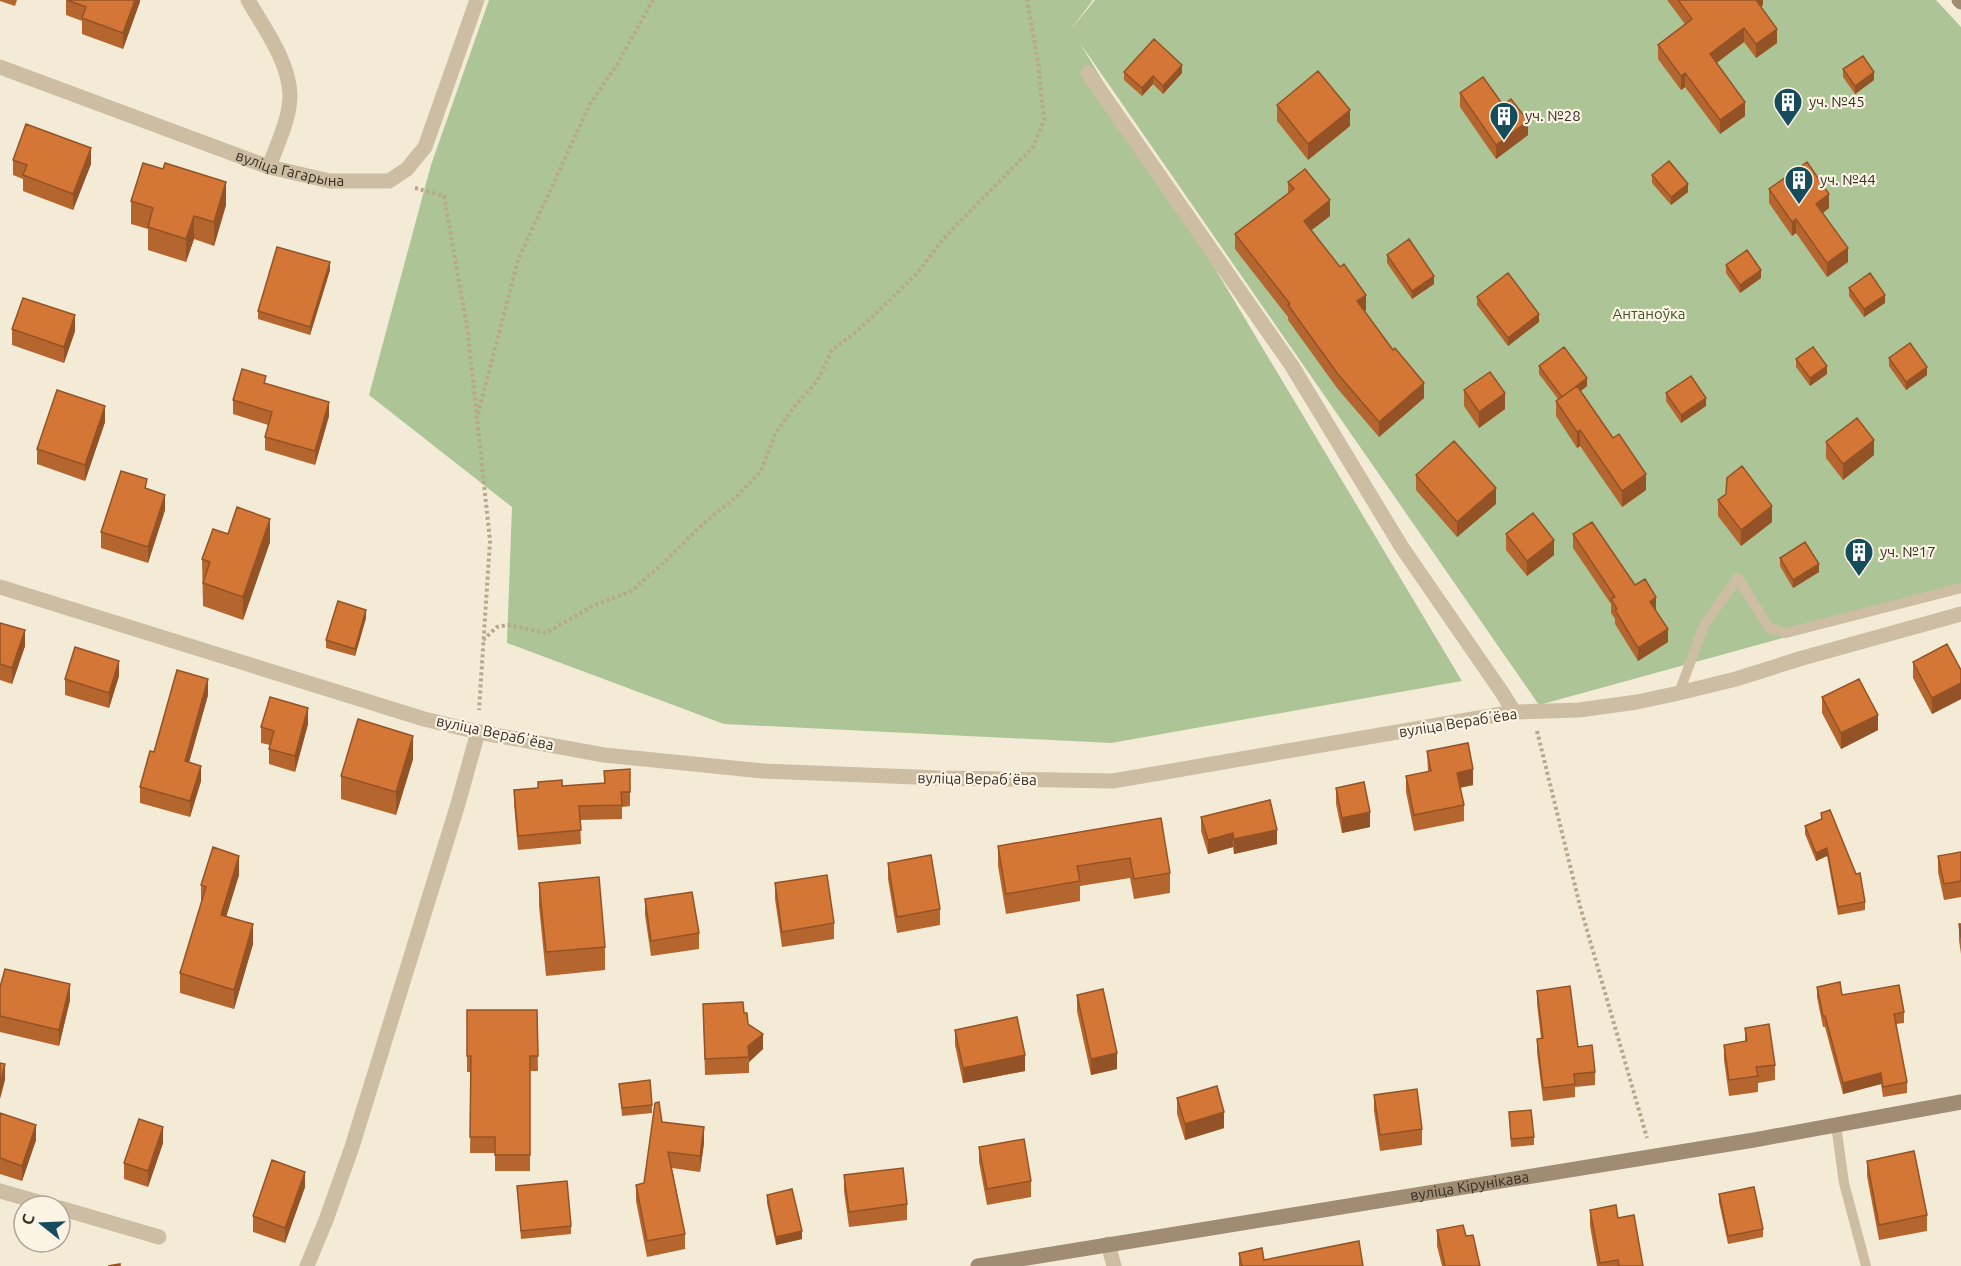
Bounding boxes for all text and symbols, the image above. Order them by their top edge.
building icon: уч. №45 [1772,86,1804,128]
place label: уч. №45 [1809,93,1865,110]
building icon: уч. №28 [1488,100,1520,142]
place label: уч. №28 [1525,107,1581,124]
street label: вуліца Гагарына [234,146,344,189]
building icon: уч. №44 [1783,164,1815,206]
place label: уч. №44 [1820,171,1876,188]
park label: Антаноўка [1612,305,1686,322]
building icon: уч. №17 [1843,536,1875,578]
place label: уч. №17 [1880,543,1936,560]
street label: вуліца Верабʼёва [1398,705,1518,740]
street label: вуліца Верабʼёва [435,712,555,753]
street label: вуліца Верабʼёва [917,769,1037,788]
street label: вуліца Кірунікава [1409,1168,1530,1204]
north arrow [12,1194,72,1254]
text: С [18,1212,38,1227]

